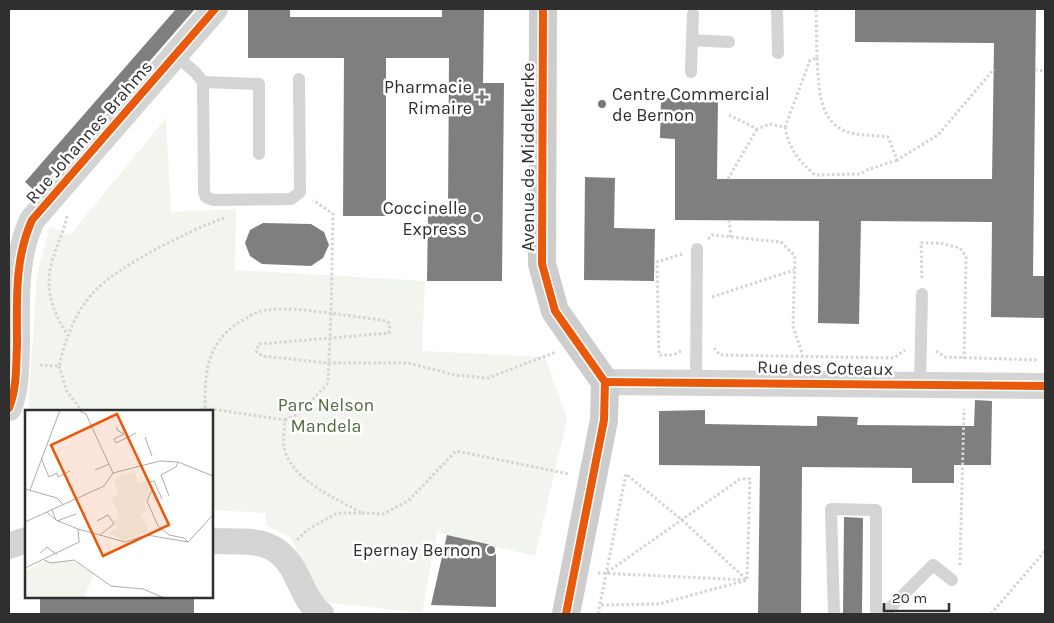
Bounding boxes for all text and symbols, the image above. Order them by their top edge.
street label: Rue Johannes Brahms [21,56,157,208]
street label: Avenue de Middelkerke [517,62,539,252]
place label: Pharmacie Rimaire [384,76,472,119]
place label: Centre Commercial de Bernon [612,83,770,126]
marker: Pharmacie Rimaire [476,91,488,103]
marker: Centre Commercial de Bernon [596,98,608,110]
place label: Coccinelle Express [383,197,467,240]
marker: Coccinelle Express [471,212,483,224]
street label: Rue des Coteaux [757,356,893,380]
park label: Parc Nelson Mandela [278,394,374,437]
inset map [25,410,212,598]
place label: Epernay Bernon [353,539,481,561]
marker: Epernay Bernon [485,544,497,556]
scale bar [884,580,949,612]
text: 20 m [892,589,927,607]

